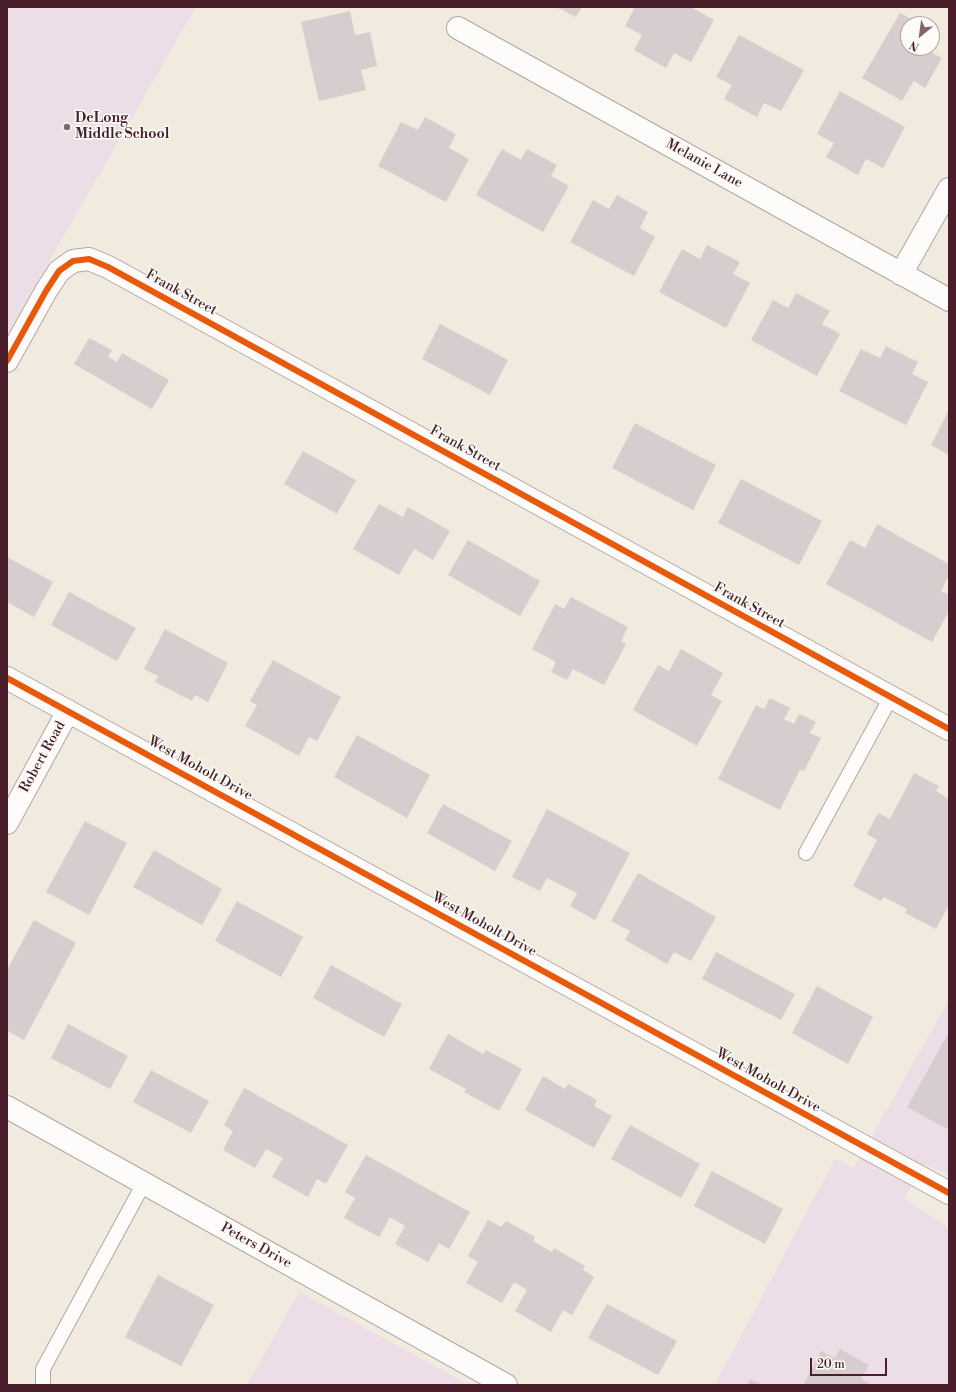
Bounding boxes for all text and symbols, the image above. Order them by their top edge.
north arrow [900,16,940,56]
text: N [907,37,922,54]
place label: DeLong Middle School [75,111,169,144]
marker: DeLong Middle School [62,122,72,132]
street label: Melanie Lane [663,136,745,192]
street label: Frank Street [143,267,219,319]
street label: Frank Street [427,423,503,475]
street label: Frank Street [711,580,787,632]
street label: Robert Road [16,718,70,796]
street label: West Moholt Drive [145,733,255,805]
street label: West Moholt Drive [429,889,539,961]
street label: West Moholt Drive [713,1045,823,1117]
street label: Peters Drive [218,1220,294,1272]
scale bar [812,1350,889,1376]
text: 20 m [817,1357,845,1372]

